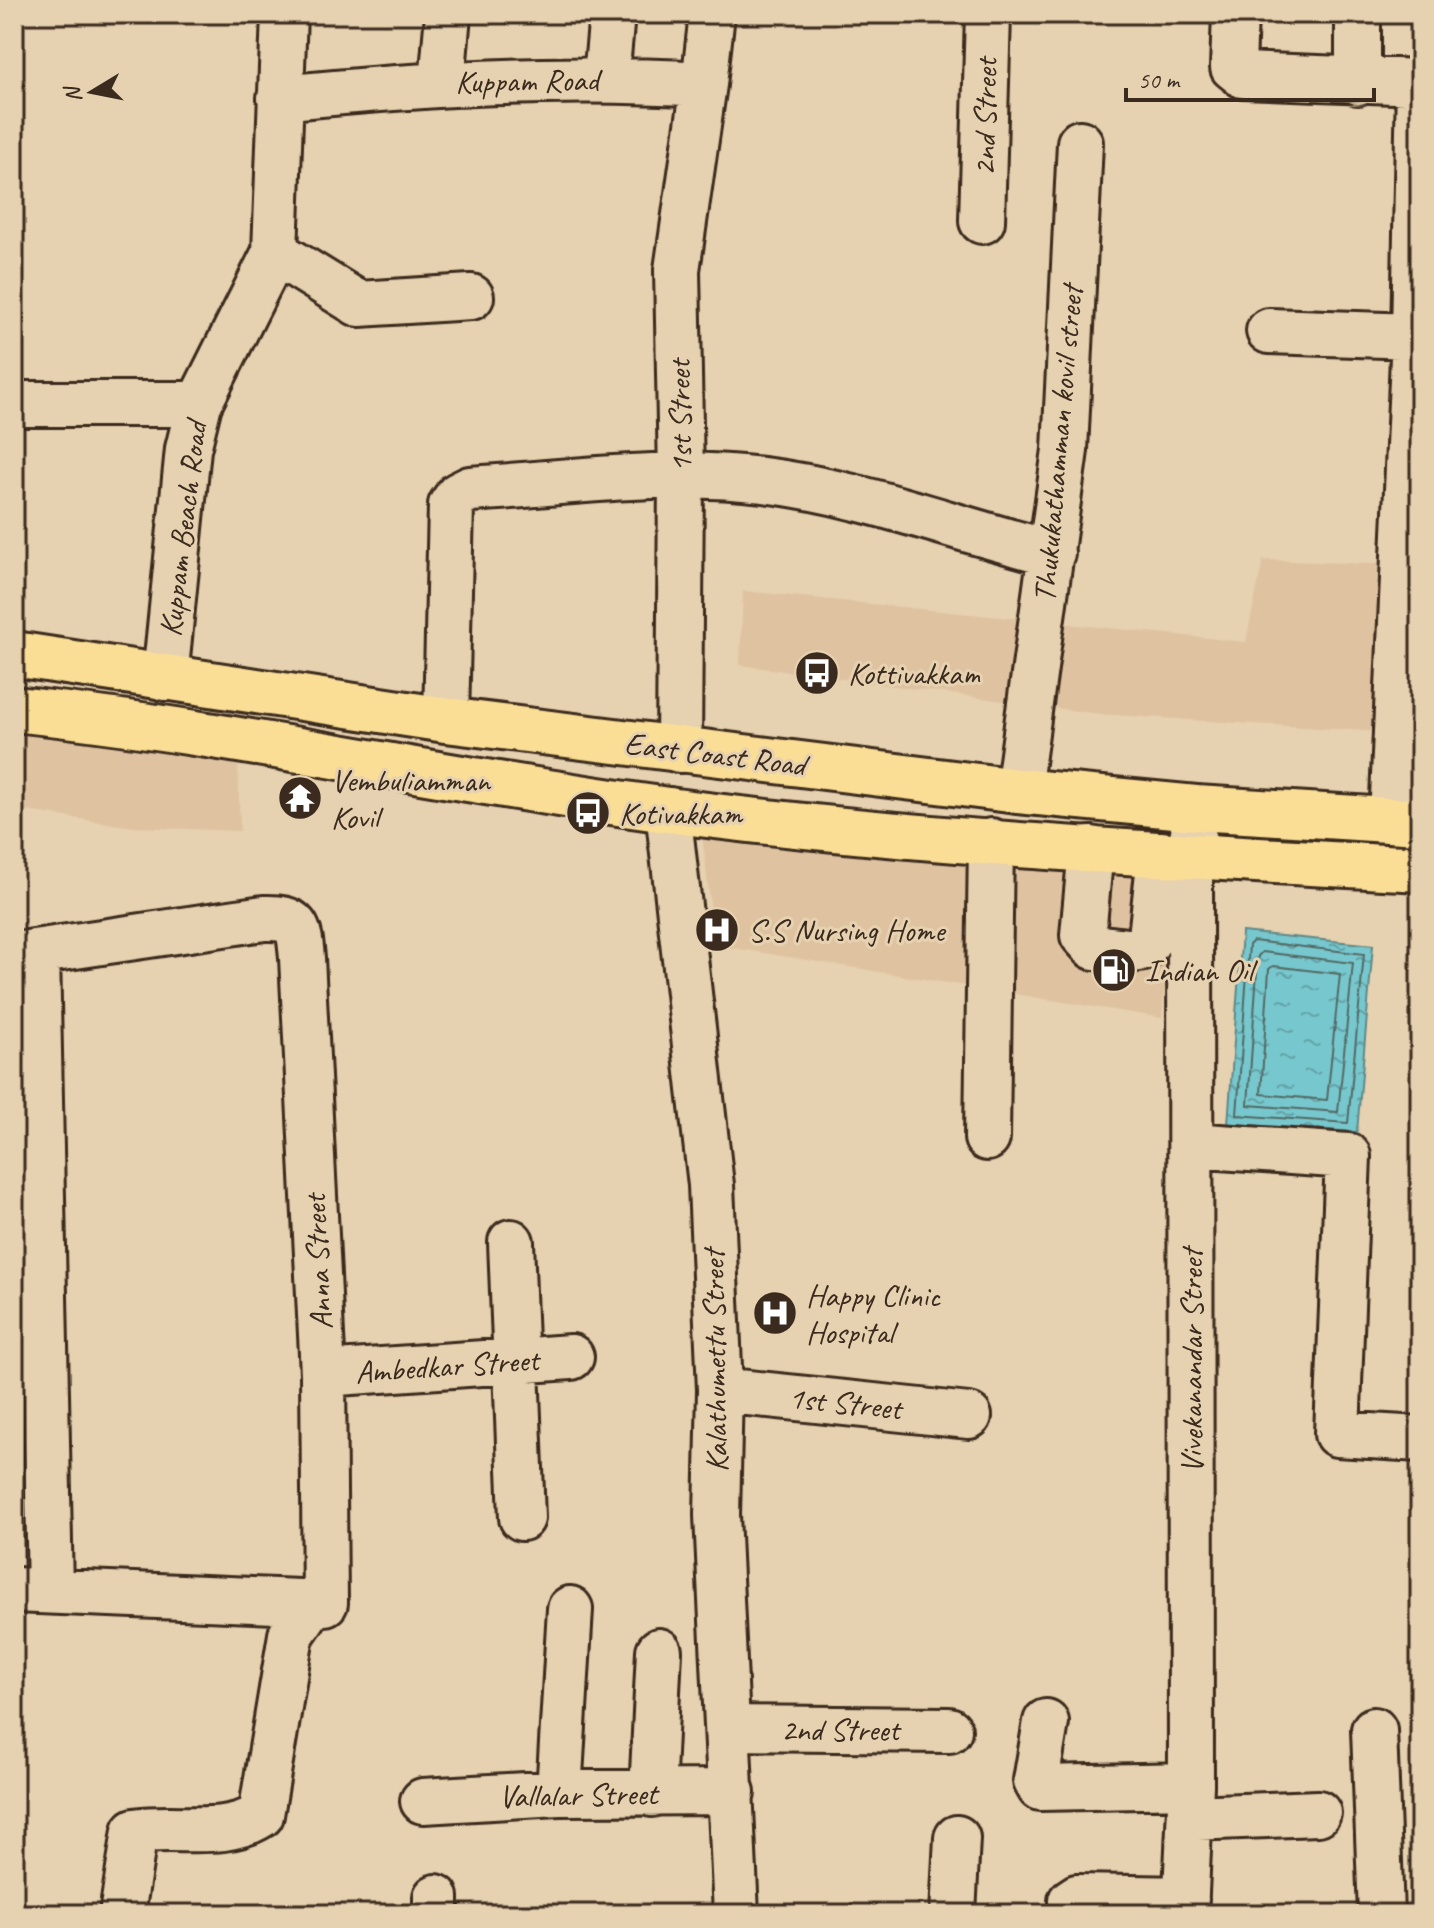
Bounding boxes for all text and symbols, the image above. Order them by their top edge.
north arrow [52,52,132,132]
scale bar [1126,52,1374,102]
street label: 2nd Street [963,54,1007,176]
street label: Kuppam Road [455,59,603,103]
text: 50 m [1138,65,1181,95]
text: N [58,83,88,104]
street label: Thukukathamman kovil street [1024,280,1093,604]
street label: 1st Street [658,356,701,473]
street label: Kuppam Beach Road [149,415,217,639]
bus stop icon: Kottivakkam [793,649,841,697]
place label: Kottivakkam [848,653,981,694]
street label: East Coast Road [622,723,813,786]
place label: Vembuliamman Kovil [331,760,492,838]
temple icon: Vembuliamman Kovil [276,774,324,822]
bus stop icon: Kotivakkam [564,789,612,837]
place label: Kotivakkam [619,793,744,834]
hospital icon: S.S Nursing Home [693,906,741,954]
place label: S.S Nursing Home [748,910,947,951]
fuel station icon: Indian Oil [1090,946,1138,994]
place label: Indian Oil [1145,950,1258,991]
street label: Anna Street [294,1190,342,1331]
street label: Vivekanandar Street [1171,1244,1212,1473]
street label: Kalathumettu Street [692,1245,737,1473]
place label: Happy Clinic Hospital [806,1275,941,1353]
hospital icon: Happy Clinic Hospital [751,1289,799,1337]
street label: Ambedkar Street [354,1339,543,1393]
street label: 1st Street [787,1377,907,1430]
street label: 2nd Street [781,1709,902,1750]
street label: Vallalar Street [498,1773,661,1817]

